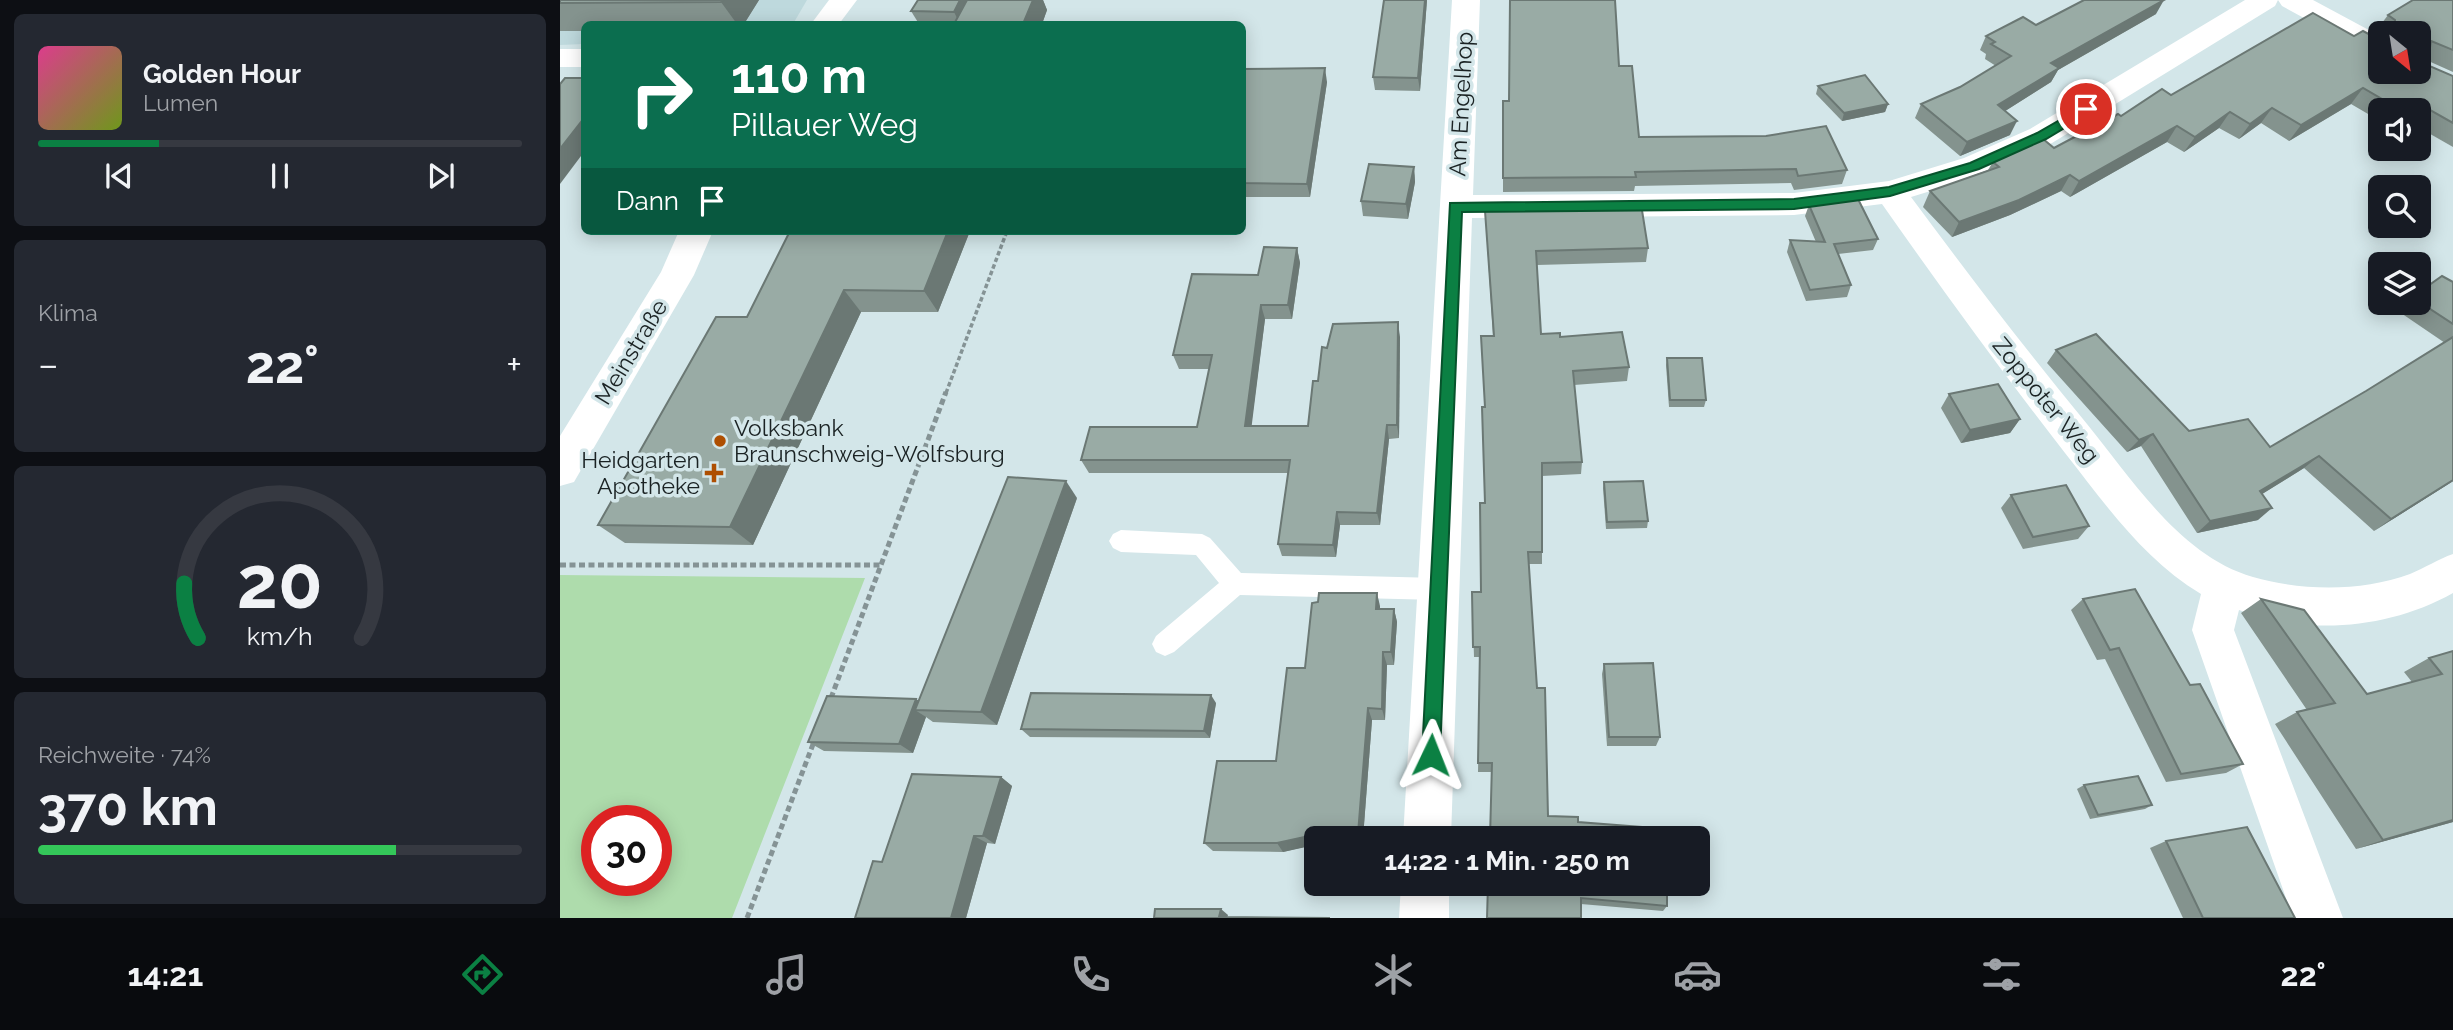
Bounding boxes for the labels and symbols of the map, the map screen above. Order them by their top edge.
north arrow [2368,21,2431,84]
street label: Am Engelhop [1443,31,1478,177]
pin [2056,79,2116,139]
street label: Meinstraße [589,294,672,409]
street label: Zoppoter Weg [1988,332,2105,468]
place label: Volksbank Braunschweig-Wolfsburg [734,414,1005,467]
marker: Volksbank Braunschweig-Wolfsburg [712,433,728,449]
place label: Heidgarten Apotheke [581,446,700,499]
marker: Heidgarten Apotheke [706,465,722,481]
position arrow [1394,718,1468,792]
speed limit sign: 30 [581,805,672,896]

